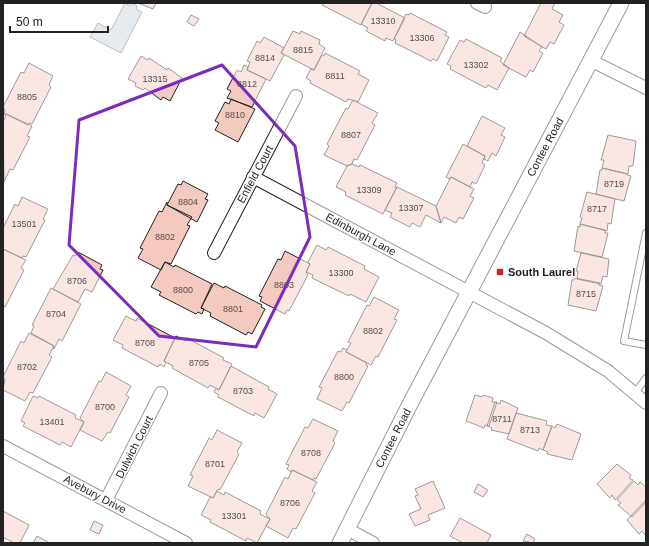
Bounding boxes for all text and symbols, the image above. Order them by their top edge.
scale bar [10,8,108,34]
text: 50 m [16,15,43,29]
house number: 13310 [370,16,396,26]
house number: 13306 [409,33,435,43]
house number: 8815 [293,45,313,55]
house number: 8814 [255,53,275,63]
house number: 13302 [463,60,489,70]
house number: 8811 [325,71,345,81]
house number: 13315 [142,74,168,84]
house number: 8812 [237,79,257,89]
house number: 8805 [17,92,37,102]
house number: 8810 [225,110,245,120]
street label: Contee Road [524,116,566,178]
house number: 8807 [341,130,361,140]
street label: Enfield Court [235,143,275,205]
house number: 8719 [604,179,624,189]
house number: 13309 [356,185,382,195]
house number: 8804 [178,197,198,207]
house number: 13307 [398,203,424,213]
house number: 8717 [587,204,607,214]
street label: Edinburgh Lane [324,210,398,258]
house number: 13501 [11,219,37,229]
house number: 8802 [155,232,175,242]
place label: South Laurel [508,266,575,278]
marker: South Laurel [495,267,505,277]
house number: 13300 [328,268,354,278]
house number: 8706 [67,276,87,286]
house number: 8803 [274,280,294,290]
house number: 8800 [173,285,193,295]
house number: 8715 [576,289,596,299]
house number: 8801 [223,304,243,314]
house number: 8704 [46,309,66,319]
house number: 8802 [363,326,383,336]
house number: 8708 [135,338,155,348]
house number: 8705 [189,358,209,368]
house number: 8702 [17,362,37,372]
house number: 8800 [334,372,354,382]
house number: 8703 [233,386,253,396]
house number: 8700 [95,402,115,412]
street label: Contee Road [373,406,413,470]
street label: Dulwich Court [113,414,155,480]
house number: 8711 [492,414,512,424]
house number: 13401 [39,417,65,427]
house number: 8713 [520,425,540,435]
house number: 8708 [301,448,321,458]
house number: 8701 [205,459,225,469]
street label: Avebury Drive [62,473,128,515]
house number: 8706 [280,498,300,508]
house number: 13301 [221,511,247,521]

